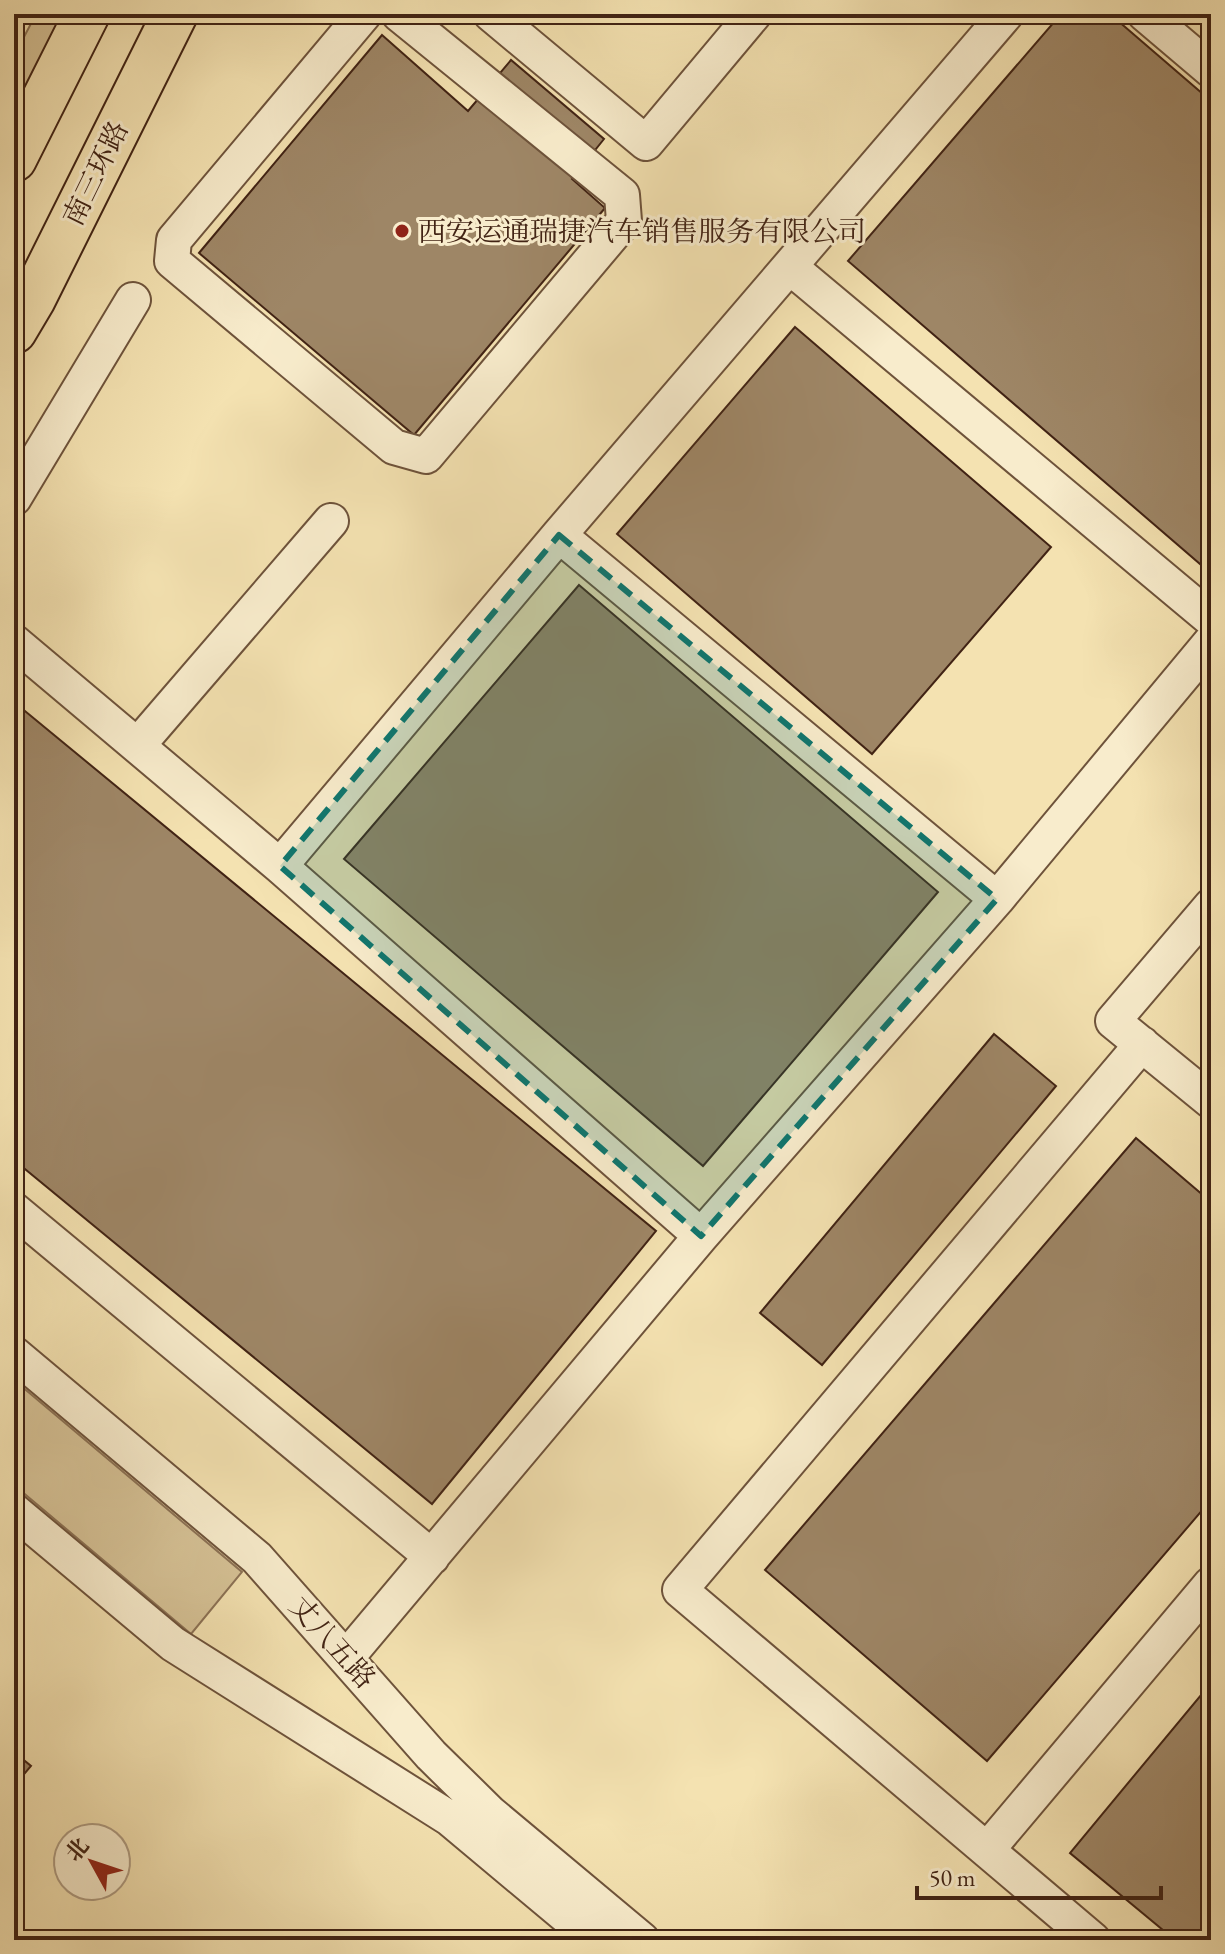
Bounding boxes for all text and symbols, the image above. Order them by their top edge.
street label: 南三环路 [54,115,136,231]
place label: 西安运通瑞捷汽车销售服务有限公司 [418,213,866,249]
marker: 西安运通瑞捷汽车销售服务有限公司 [393,222,411,240]
street label: 丈八五路 [282,1588,384,1696]
north arrow [52,1822,132,1902]
text: 北 [59,1832,95,1867]
scale bar [917,1850,1161,1900]
text: 50 m [929,1862,976,1893]

